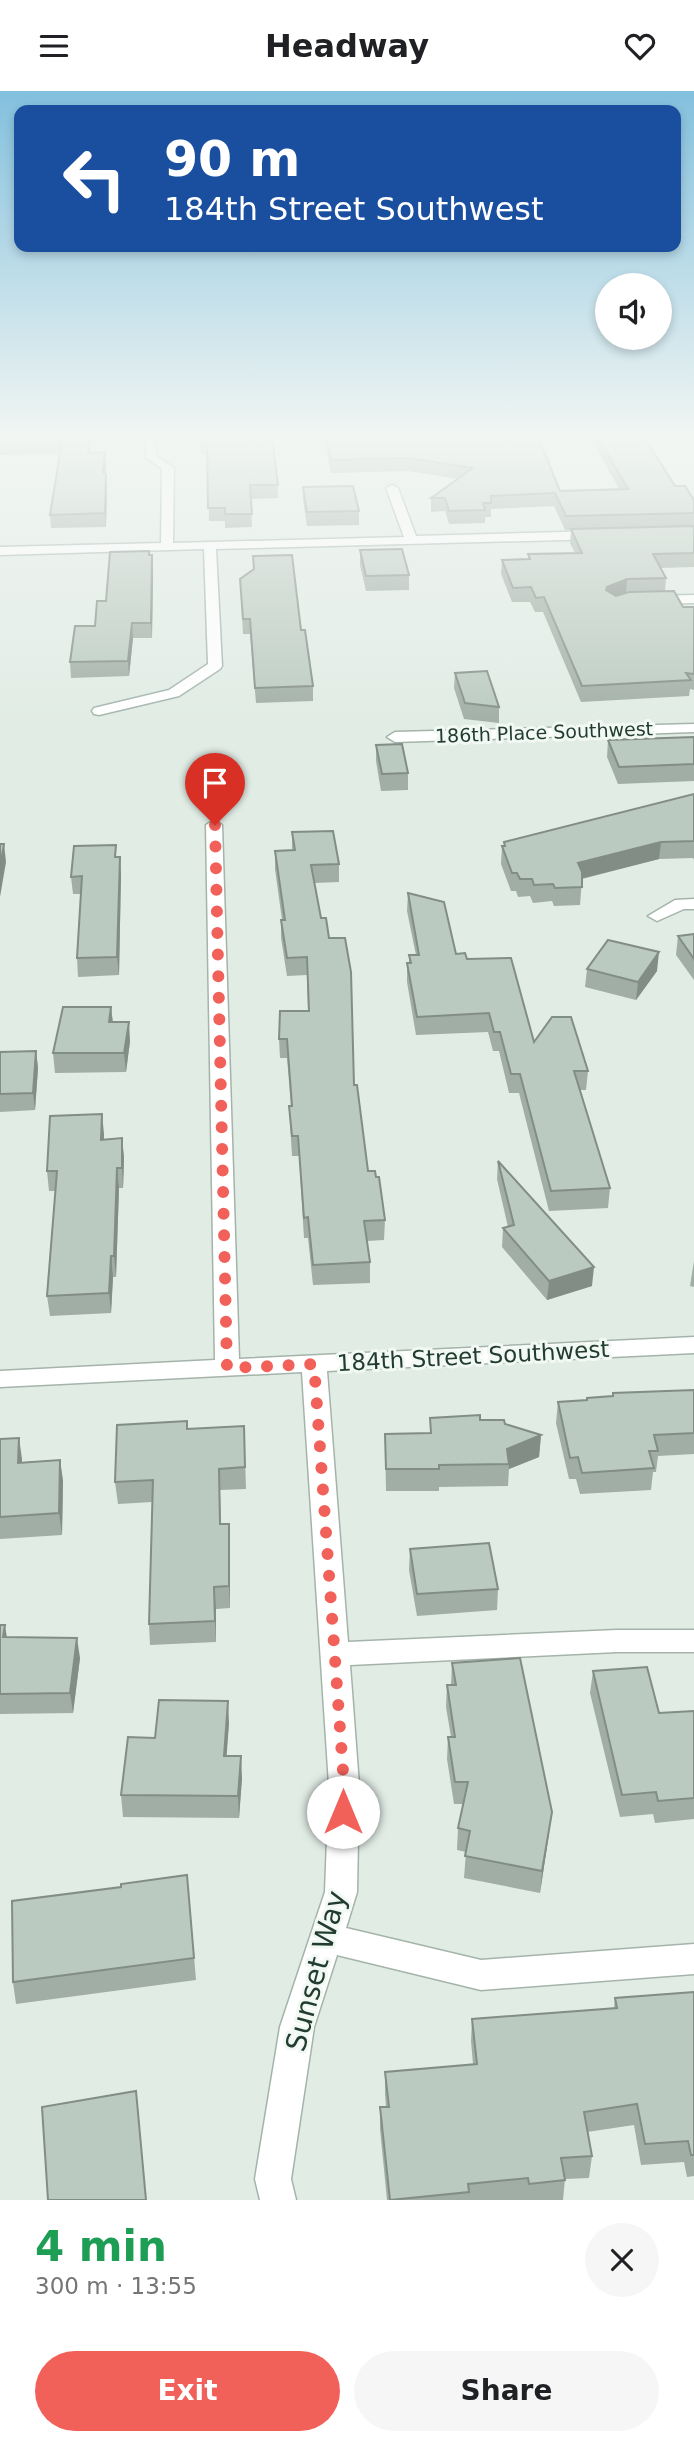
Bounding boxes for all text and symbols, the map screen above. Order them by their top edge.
icon: menu [35,27,73,65]
text: Headway [265,27,429,65]
icon: heart [621,27,659,65]
text: 90 m [164,131,300,188]
icon: left [49,133,140,224]
text: 184th Street Southwest [164,190,544,228]
map controls [595,273,672,350]
button: sound [595,273,672,350]
street label: 186th Place Southwest [435,717,653,747]
pin [185,753,245,825]
icon: arrive [196,764,234,802]
street label: 184th Street Southwest [336,1336,610,1376]
position arrow [306,1775,380,1849]
street label: Sunset Way [279,1887,353,2055]
text: 4 min [35,2222,167,2271]
button: close [585,2223,659,2297]
text: 300 m · 13:55 [35,2273,197,2299]
button: Exit [35,2351,340,2431]
button: Share [354,2351,659,2431]

